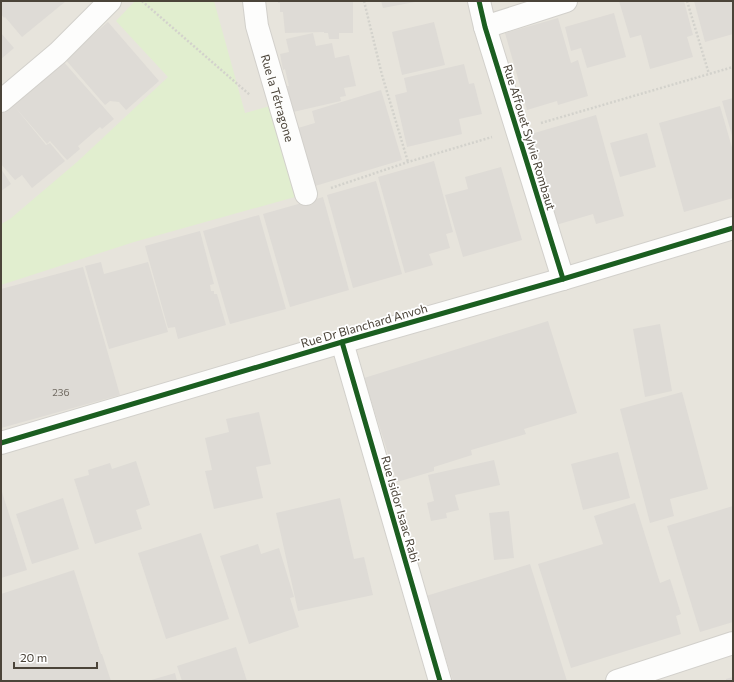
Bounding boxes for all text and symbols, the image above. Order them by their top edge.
street label: Rue la Tétragone [259,52,297,143]
street label: Rue Affouet Sylvie Rombaut [501,62,559,212]
street label: Rue Dr Blanchard Anvoh [299,300,429,350]
house number: 236 [52,386,70,398]
street label: Rue Isidor Isaac Rabi [379,454,423,564]
scale bar [14,644,97,670]
text: 20 m [20,650,47,664]

